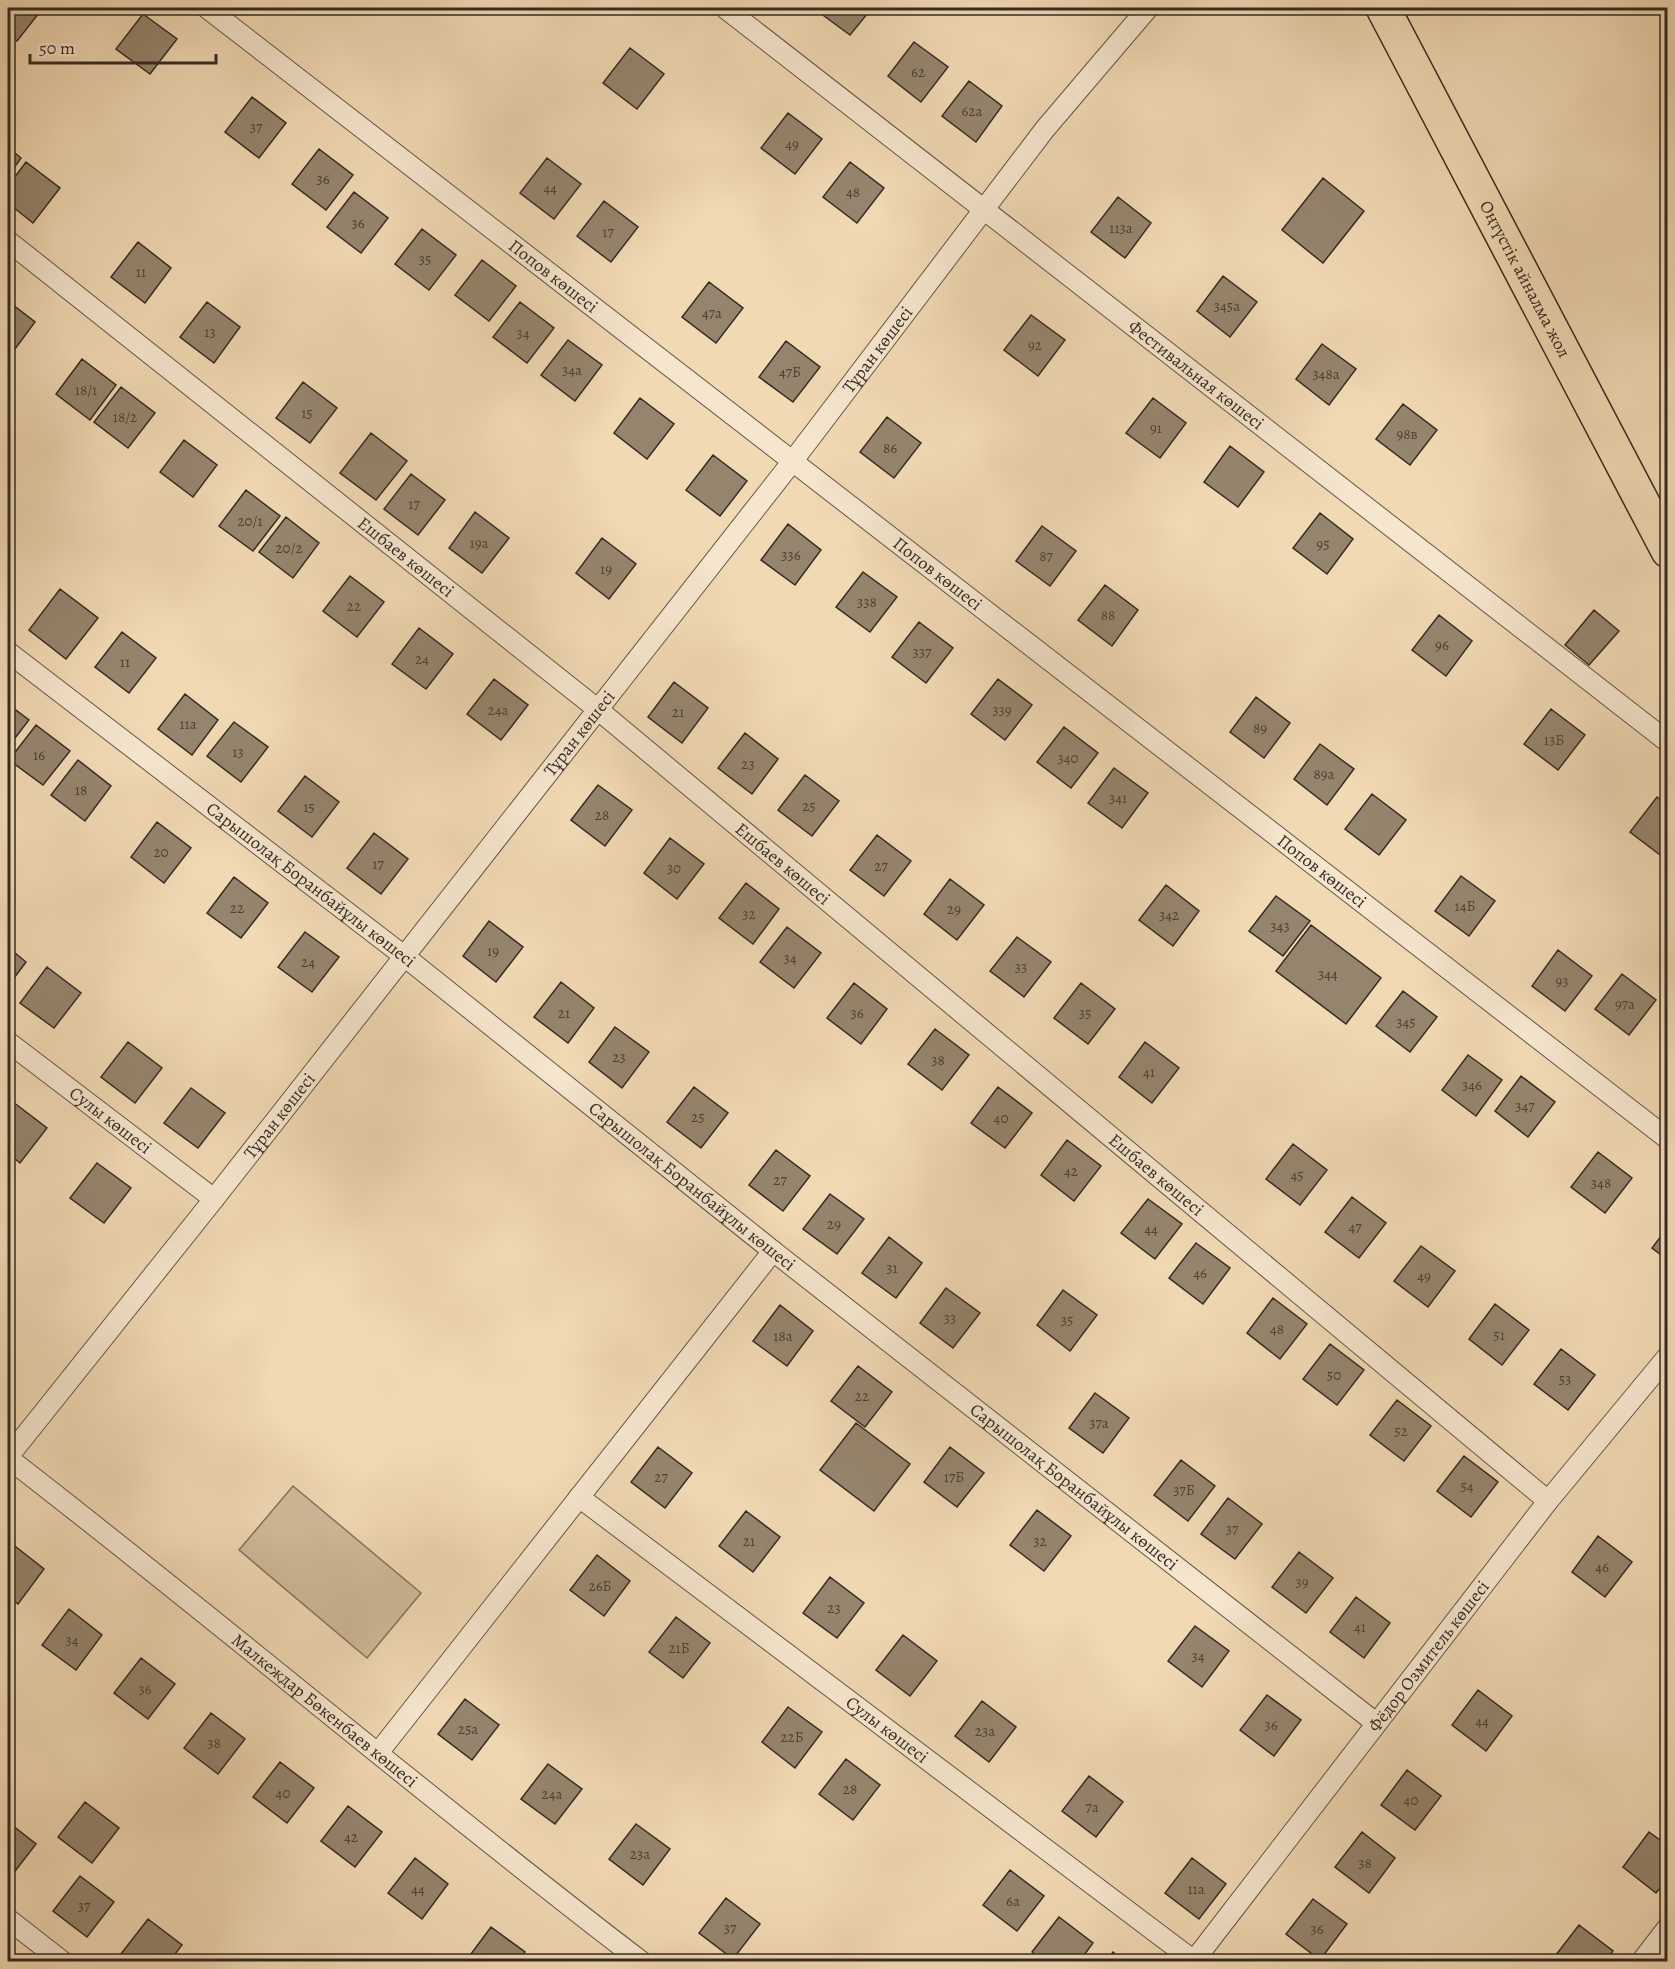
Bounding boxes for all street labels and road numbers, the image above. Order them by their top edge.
street label: Оңтүстік айналма жол [1474,196,1576,362]
street label: Попов көшесі [504,234,603,318]
street label: Тұран көшесі [837,301,918,398]
street label: Фестивальная көшесі [1123,314,1269,435]
street label: Ешбаев көшесі [353,511,459,603]
street label: Попов көшесі [888,531,987,616]
street label: Тұран көшесі [538,685,620,781]
street label: Сарышолақ Боранбайұлы көшесі [201,796,421,973]
street label: Ешбаев көшесі [730,817,835,910]
street label: Попов көшесі [1272,829,1372,913]
street label: Тұран көшесі [238,1068,321,1164]
street label: Сулы көшесі [64,1081,157,1159]
street label: Сарышолақ Боранбайұлы көшесі [584,1096,800,1276]
street label: Ешбаев көшесі [1104,1128,1209,1221]
street label: Сарышолақ Боранбайұлы көшесі [965,1398,1183,1576]
street label: Фёдор Озмитель көшесі [1362,1575,1495,1737]
street label: Малкеждар Бөкенбаев көшесі [227,1628,423,1793]
street label: Сулы көшесі [841,1690,933,1769]

